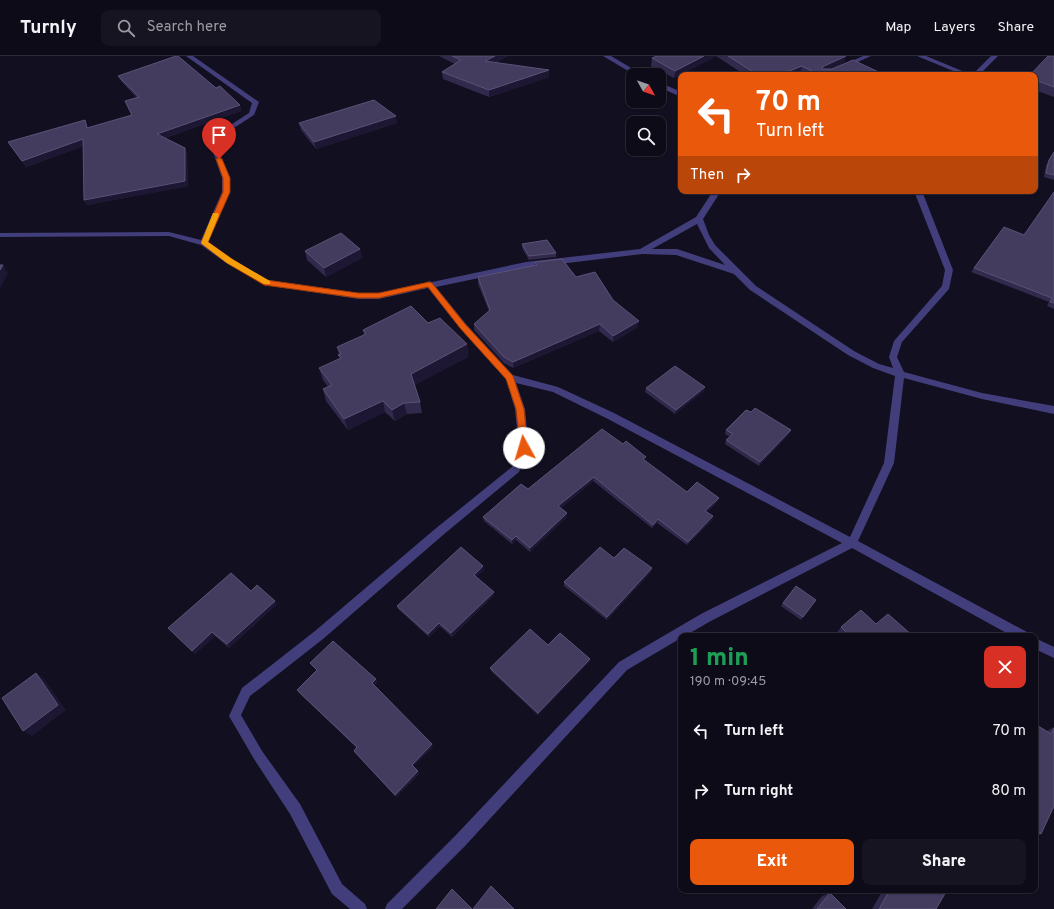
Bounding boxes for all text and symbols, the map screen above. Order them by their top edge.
search box [101,10,381,46]
text: Turnly [20,16,77,40]
icon: search [115,17,137,39]
text: Search here [147,18,227,37]
text: Map [885,19,911,36]
text: Layers [933,19,975,36]
text: Share [997,19,1034,36]
north arrow [626,68,666,108]
map controls [626,68,666,156]
text: 70 m [756,85,821,121]
icon: left [690,88,742,140]
button: search [626,116,666,156]
pin [202,118,236,159]
text: Turn left [756,120,824,143]
icon: arrive [208,124,230,146]
icon: right [732,164,754,186]
text: Then [690,166,724,185]
position arrow [503,427,545,469]
text: 1 min [690,644,749,674]
button: close [984,646,1026,688]
text: 190 m · 09:45 [690,674,766,690]
icon: left [690,720,712,742]
text: Turn left [724,722,784,741]
text: 70 m [993,722,1026,741]
icon: right [690,780,712,802]
text: Turn right [724,782,793,801]
text: 80 m [991,782,1026,801]
button: Exit [690,839,854,885]
button: Share [862,839,1026,885]

